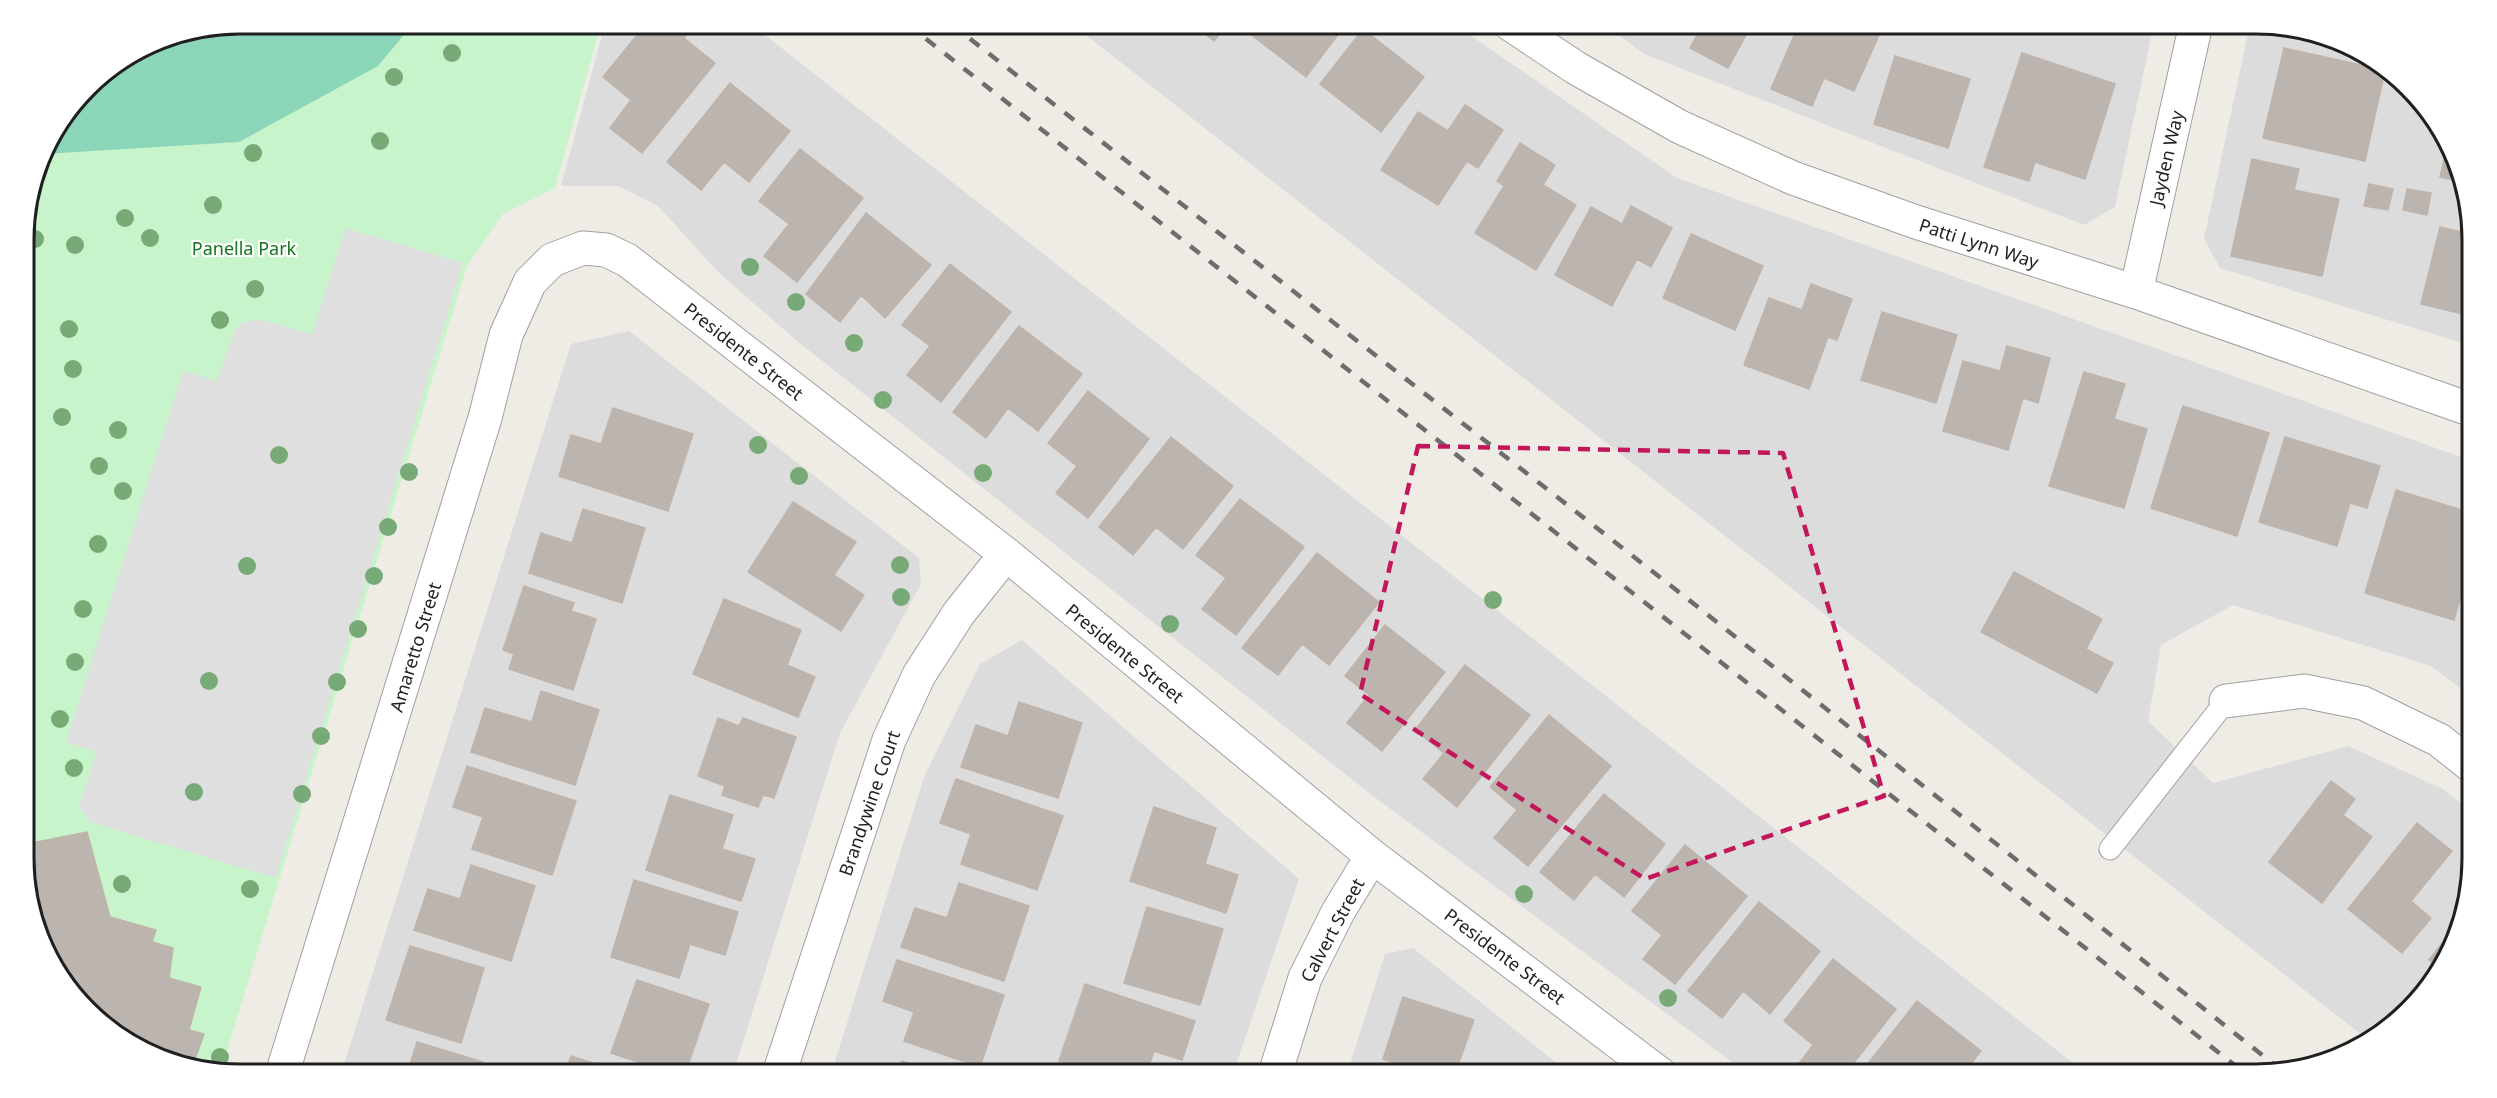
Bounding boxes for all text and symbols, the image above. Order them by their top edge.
street label: Jayden Way [2143,107,2189,210]
street label: Patti Lynn Way [1916,212,2043,274]
park label: Panella Park [192,236,297,260]
street label: Presidente Street [679,297,809,405]
street label: Amaretto Street [384,579,446,715]
street label: Presidente Street [1061,598,1189,708]
street label: Brandywine Court [833,727,905,879]
street label: Calvert Street [1295,873,1370,986]
street label: Presidente Street [1440,903,1571,1010]

